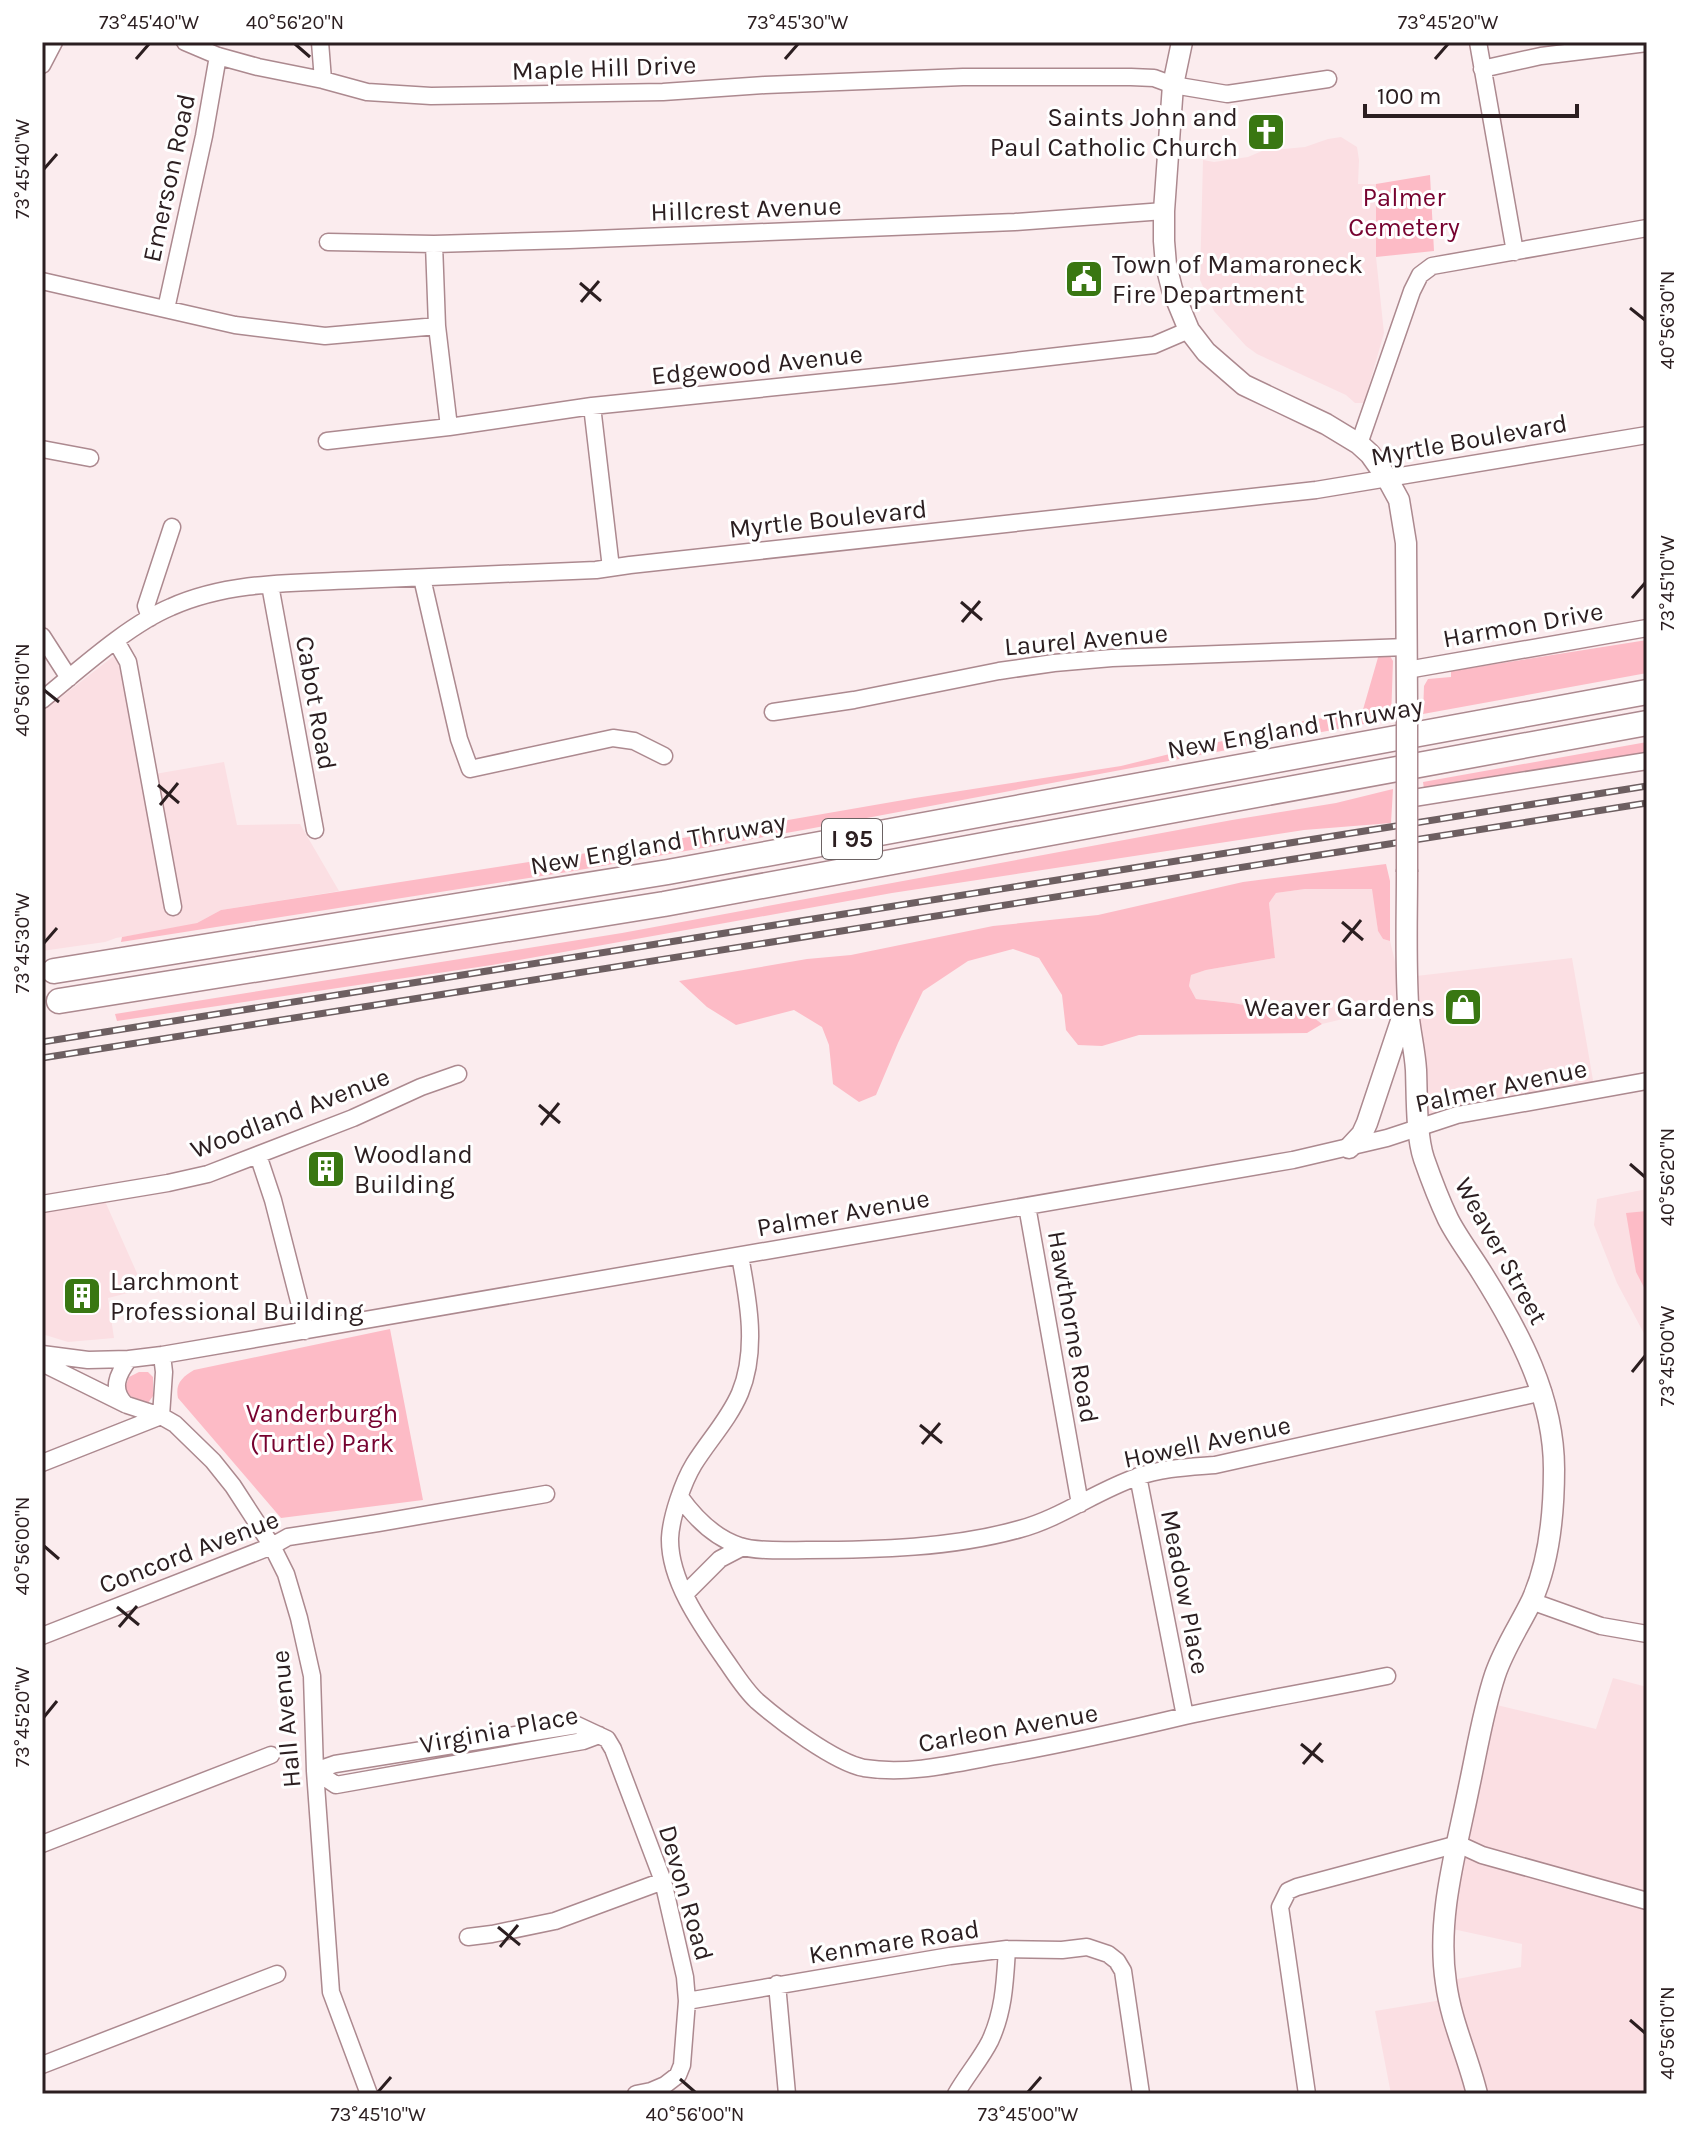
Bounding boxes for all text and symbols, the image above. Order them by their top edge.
text: 73°45'40"W [99,11,199,34]
text: 40°56'20"N [246,11,344,34]
text: 73°45'30"W [748,11,849,34]
text: 73°45'20"W [1398,11,1498,34]
street label: Maple Hill Drive [511,49,697,87]
scale bar [1365,68,1577,118]
text: 100 m [1377,82,1442,110]
street label: Emerson Road [136,91,202,265]
place label: Saints John and Paul Catholic Church [990,102,1238,163]
church icon: Saints John and Paul Catholic Church [1245,111,1287,153]
text: 73°45'40"W [11,119,34,219]
park label: Palmer Cemetery [1348,182,1460,243]
street label: Hillcrest Avenue [650,190,842,228]
place label: Town of Mamaroneck Fire Department [1112,249,1363,310]
public building icon: Town of Mamaroneck Fire Department [1063,258,1105,300]
text: 40°56'30"N [1656,271,1679,369]
street label: Edgewood Avenue [650,338,864,392]
street label: Myrtle Boulevard [1368,407,1570,473]
street label: Myrtle Boulevard [727,493,929,545]
text: 73°45'10"W [1656,535,1679,631]
street label: Harmon Drive [1440,596,1606,654]
street label: Laurel Avenue [1003,617,1169,663]
street label: Cabot Road [289,634,343,772]
text: 40°56'10"N [11,643,34,737]
street label: New England Thruway [1165,690,1425,766]
street label: New England Thruway [528,806,788,882]
road number: I 95 [822,819,882,859]
text: 73°45'30"W [11,892,34,993]
shop icon: Weaver Gardens [1442,986,1484,1028]
place label: Weaver Gardens [1244,992,1435,1023]
street label: Palmer Avenue [1412,1053,1590,1119]
street label: Woodland Avenue [186,1061,394,1165]
text: 40°56'20"N [1656,1128,1679,1226]
place label: Woodland Building [354,1139,473,1200]
building icon: Woodland Building [305,1148,347,1190]
street label: Weaver Street [1448,1172,1554,1330]
street label: Palmer Avenue [754,1183,932,1243]
street label: Hawthorne Road [1041,1228,1105,1426]
place label: Larchmont Professional Building [110,1266,364,1327]
building icon: Larchmont Professional Building [61,1275,103,1317]
text: 73°45'00"W [1656,1305,1679,1406]
park label: Vanderburgh (Turtle) Park [246,1398,398,1459]
street label: Howell Avenue [1121,1409,1293,1475]
text: 40°56'00"N [11,1497,34,1595]
street label: Concord Avenue [95,1503,283,1601]
street label: Meadow Place [1154,1507,1216,1677]
street label: Hall Avenue [265,1649,307,1789]
text: 73°45'20"W [11,1667,34,1767]
street label: Carleon Avenue [916,1697,1100,1759]
street label: Virginia Place [417,1699,581,1761]
street label: Devon Road [652,1822,720,1964]
street label: Kenmare Road [807,1913,981,1971]
text: 40°56'10"N [1656,1986,1679,2080]
text: 73°45'10"W [330,2103,426,2126]
text: 40°56'00"N [646,2103,744,2126]
text: 73°45'00"W [978,2103,1079,2126]

